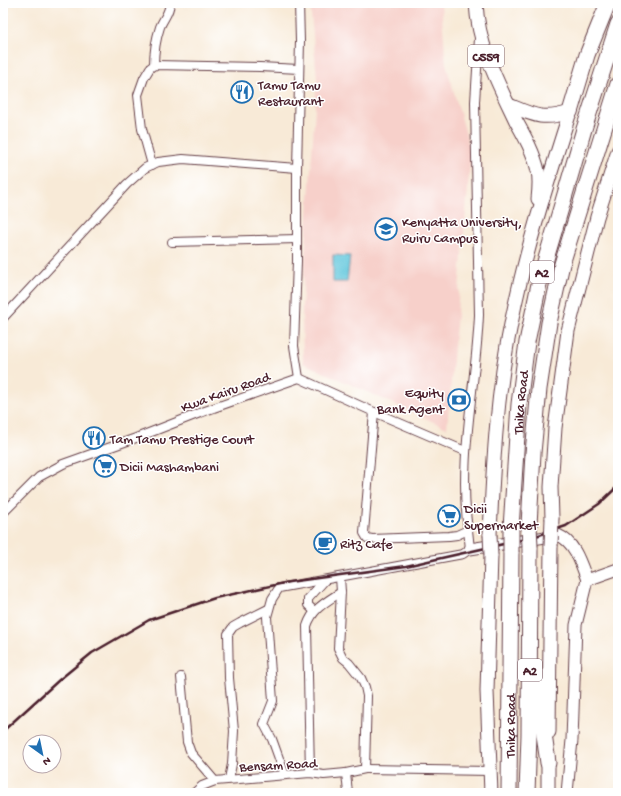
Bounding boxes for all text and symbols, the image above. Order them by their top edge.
road number: C559 [468,45,504,67]
place label: Tamu Tamu Restaurant [257,78,324,111]
restaurant icon: Tamu Tamu Restaurant [229,79,255,105]
place label: Kenyatta University, Ruiru Campus [402,215,522,248]
school or university icon: Kenyatta University, Ruiru Campus [373,216,399,242]
road number: A2 [530,261,554,283]
street label: Thika Road [511,368,534,436]
street label: Kwa Kairu Road [179,369,274,417]
place label: Equity Bank Agent [376,386,445,419]
bank icon: Equity Bank Agent [446,387,472,413]
restaurant icon: Tam Tamu Prestige Court [81,425,107,451]
place label: Tam Tamu Prestige Court [109,432,255,449]
supermarket icon: Dicii Mashambani [92,453,118,479]
place label: Dicii Mashambani [119,460,219,477]
place label: Dicii Supermarket [463,502,539,535]
supermarket icon: Dicii Supermarket [436,503,462,529]
cafe icon: Ritz Cafe [312,530,338,556]
place label: Ritz Cafe [340,537,393,554]
road number: A2 [518,659,542,681]
street label: Thika Road [503,692,521,759]
north arrow [22,734,62,774]
text: N [40,754,53,768]
street label: Bensam Road [238,756,319,777]

